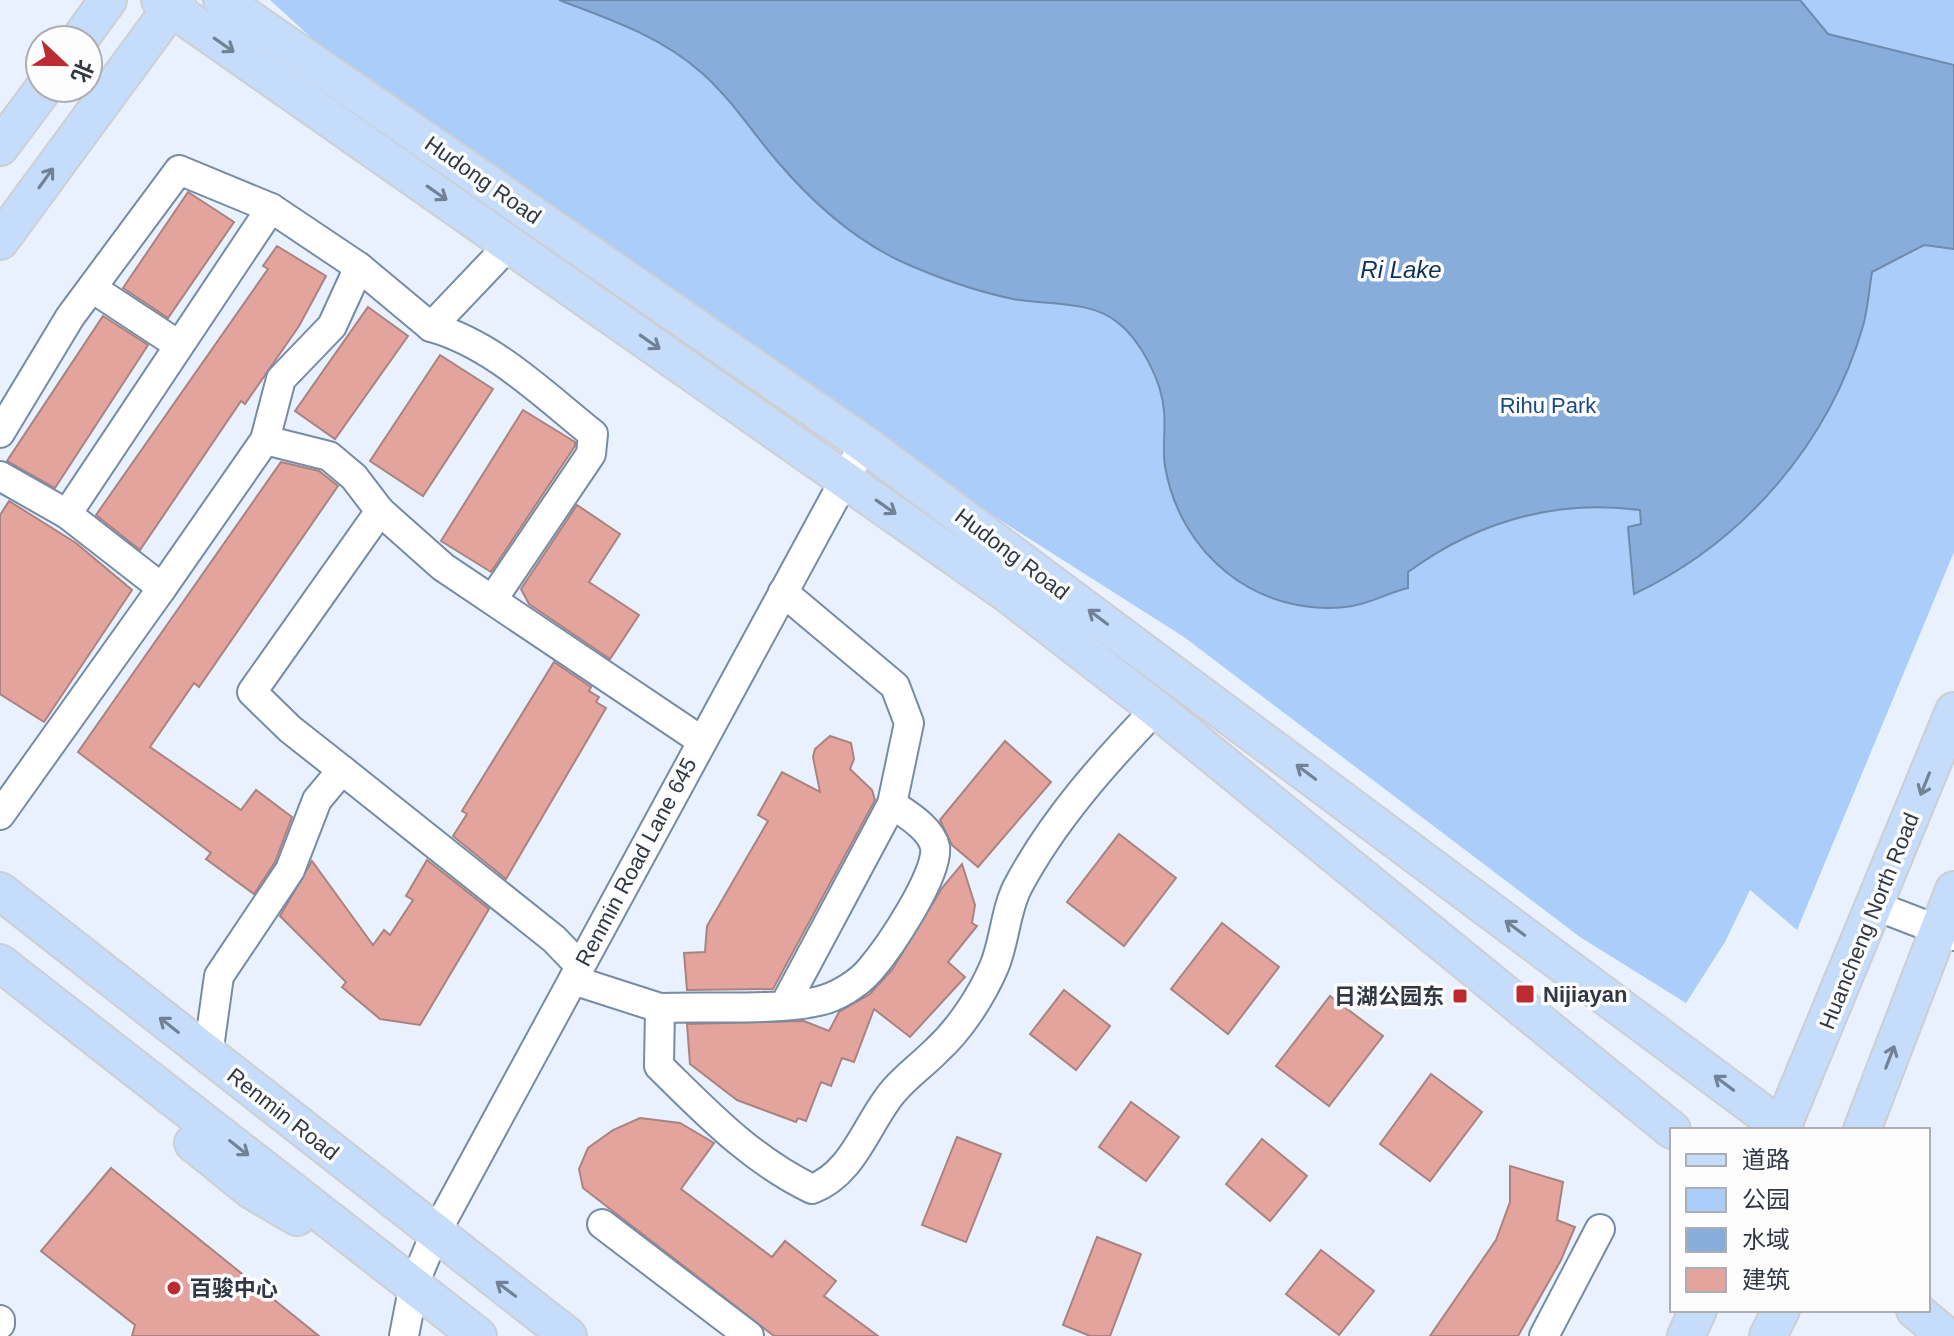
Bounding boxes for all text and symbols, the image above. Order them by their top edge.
north arrow [24,24,104,104]
one-way arrow [212,37,234,53]
text: 北 [66,56,98,86]
street label: Hudong Road [420,131,546,229]
one-way arrow [37,168,54,189]
one-way arrow [425,185,447,201]
water label: Ri Lake [1360,256,1442,283]
one-way arrow [639,334,661,350]
park label: Rihu Park [1500,393,1597,418]
one-way arrow [875,499,897,515]
street label: Hudong Road [950,503,1074,605]
one-way arrow [1087,609,1109,626]
street label: Renmin Road Lane 645 [570,754,702,970]
one-way arrow [1296,764,1318,781]
one-way arrow [1917,771,1931,796]
street label: Huancheng North Road [1814,809,1924,1033]
one-way arrow [1505,919,1526,936]
place label: Nijiayan [1543,982,1627,1007]
marker: Nijiayan [1514,983,1536,1005]
place label: 日湖公园东 [1334,984,1444,1009]
marker: 日湖公园东 [1451,987,1469,1005]
one-way arrow [159,1016,180,1033]
one-way arrow [1884,1045,1898,1070]
street label: Renmin Road [222,1063,344,1165]
one-way arrow [1713,1074,1735,1091]
legend [1670,1128,1930,1312]
one-way arrow [228,1139,249,1156]
text: 道路 [1742,1146,1790,1173]
text: 公园 [1742,1186,1790,1213]
text: 水域 [1742,1226,1790,1253]
text: 建筑 [1742,1266,1790,1293]
place label: 百骏中心 [190,1276,278,1301]
marker: 百骏中心 [165,1279,183,1297]
one-way arrow [496,1280,517,1297]

